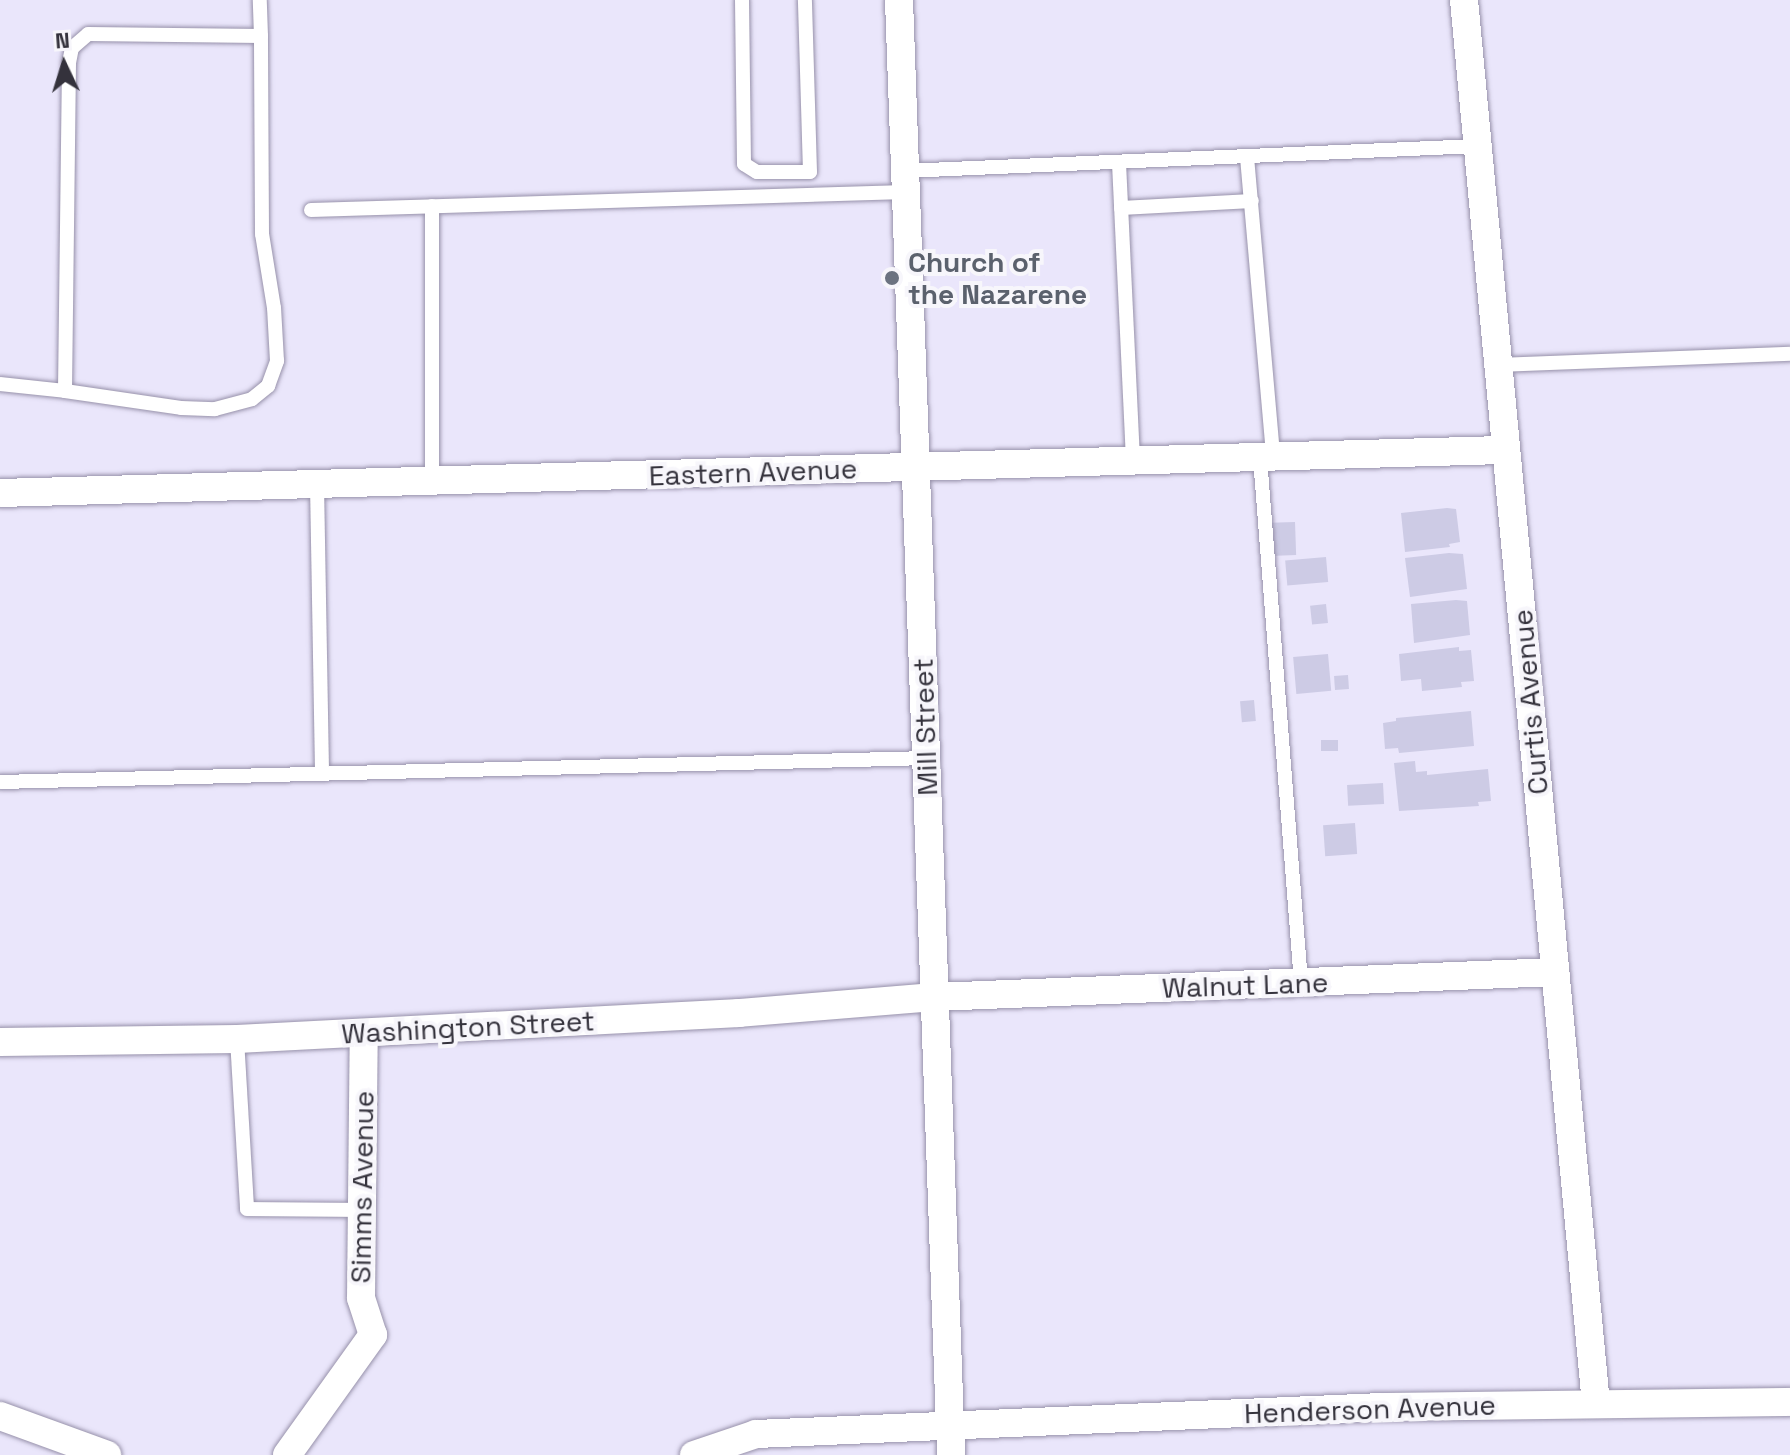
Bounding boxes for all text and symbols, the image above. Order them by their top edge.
north arrow [24,24,104,104]
text: N [54,26,71,55]
place label: Church of the Nazarene [908,245,1087,311]
marker: Church of the Nazarene [883,269,901,287]
street label: Eastern Avenue [648,452,858,492]
street label: Curtis Avenue [1505,608,1555,796]
street label: Mill Street [906,658,944,796]
street label: Walnut Lane [1161,965,1329,1005]
street label: Washington Street [340,1004,596,1050]
street label: Simms Avenue [344,1090,380,1284]
street label: Henderson Avenue [1243,1388,1497,1430]

